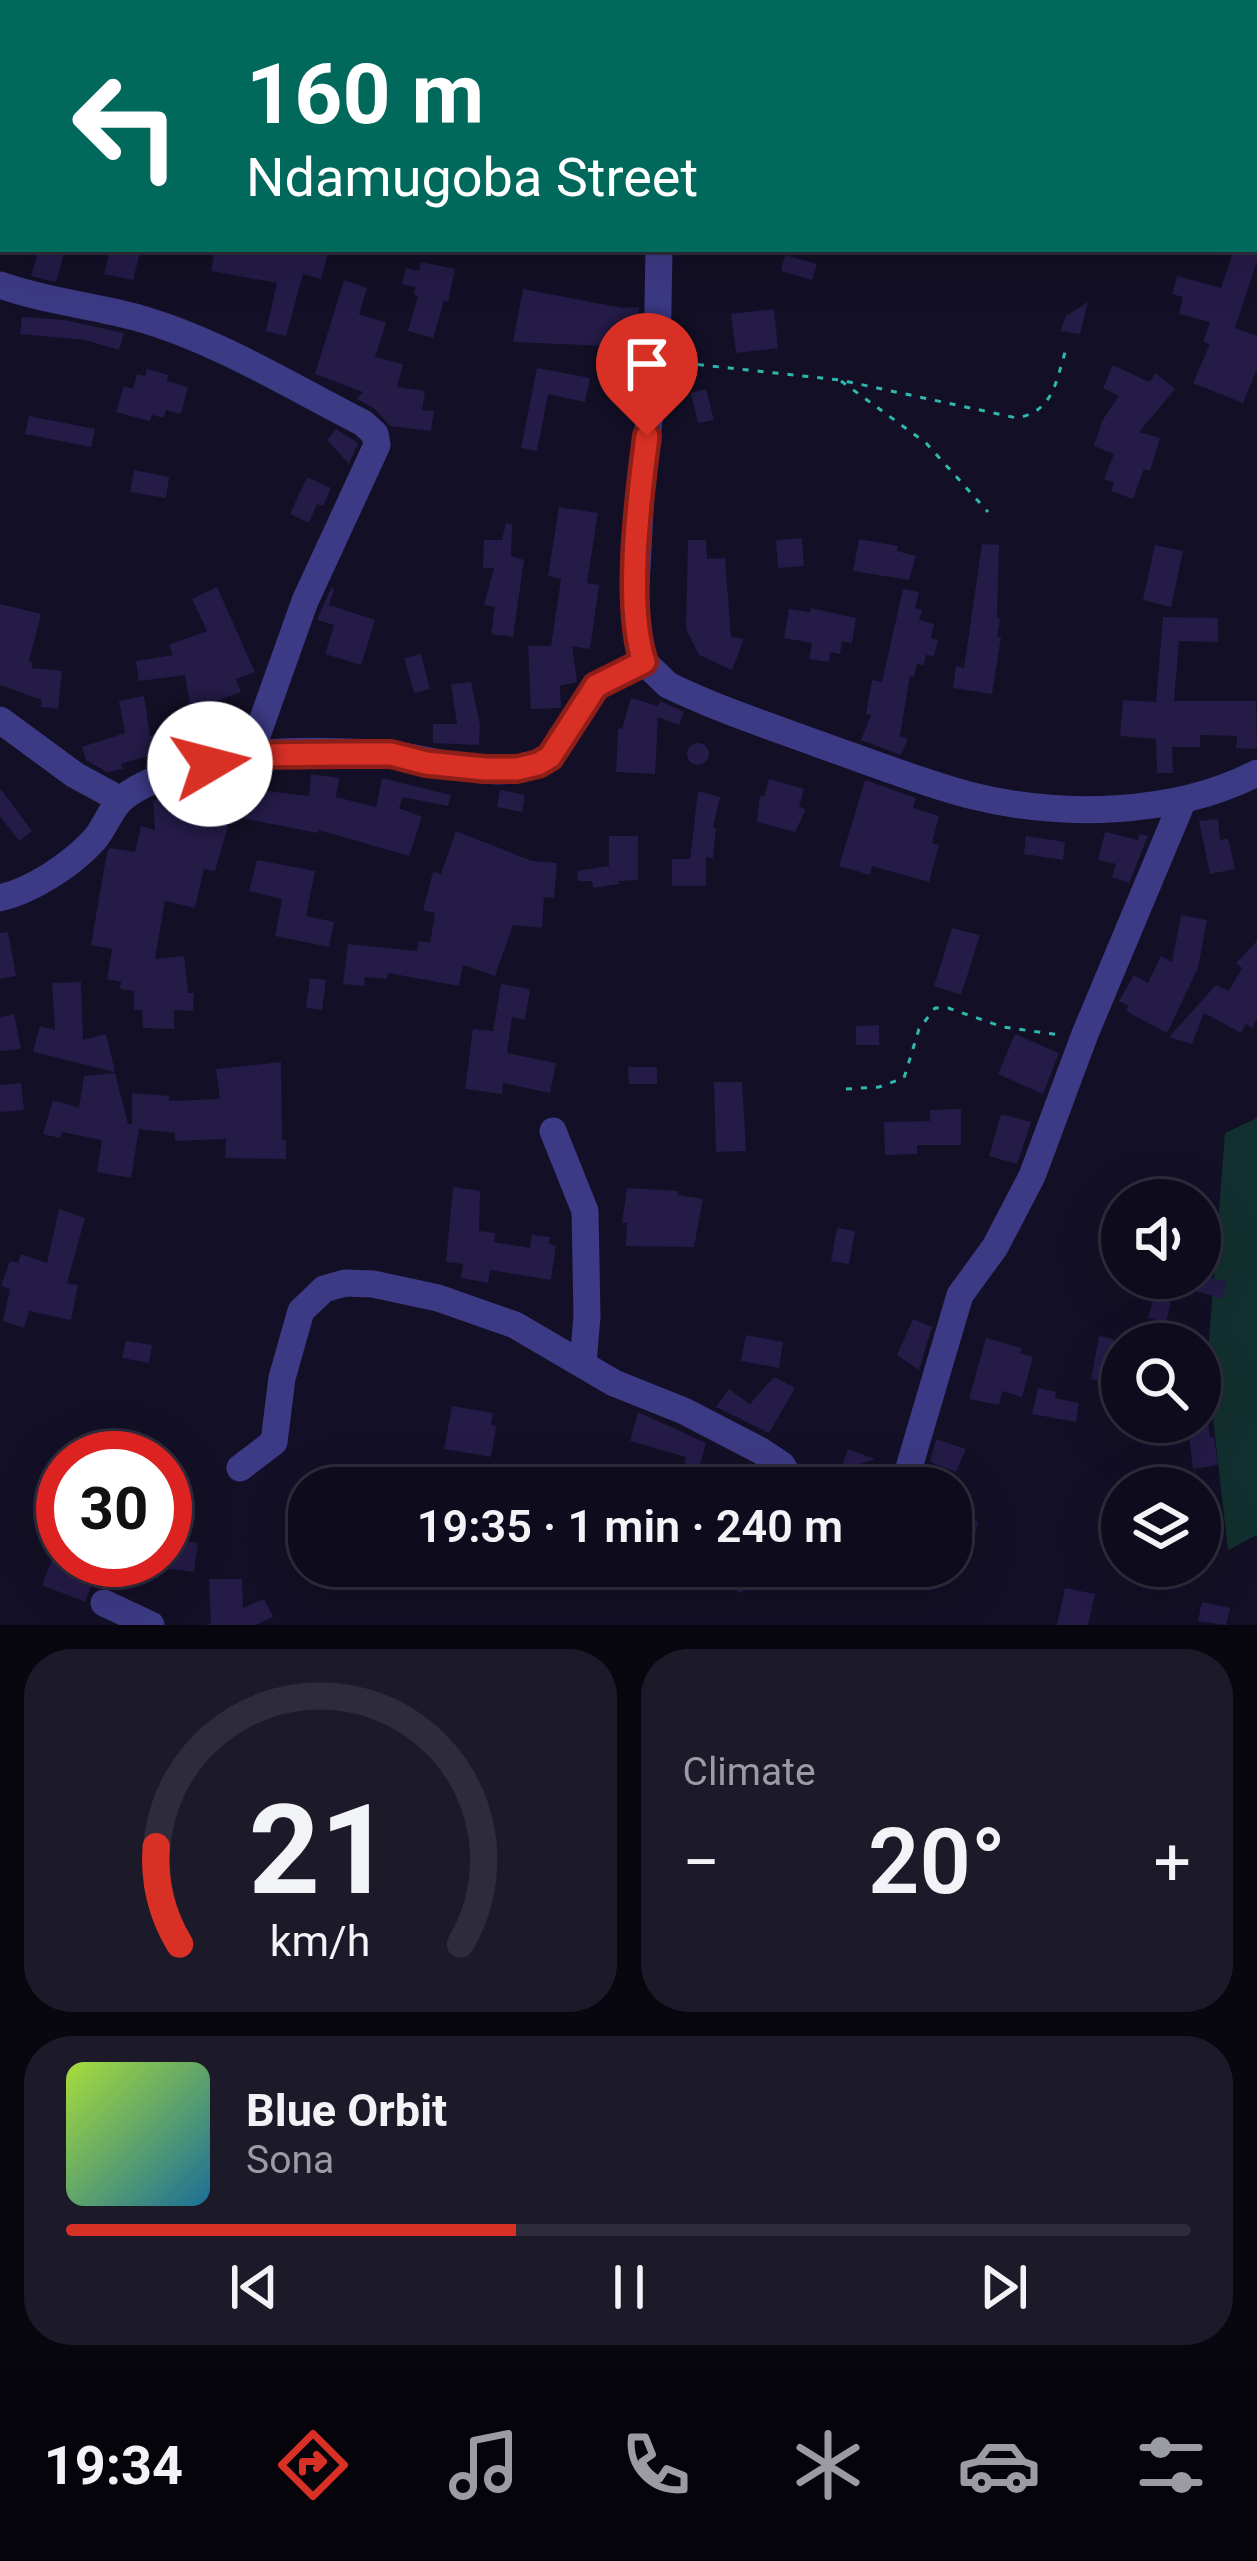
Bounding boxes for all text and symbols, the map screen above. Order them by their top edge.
text: 160 m [246,45,484,144]
icon: left [48,48,204,204]
text: Ndamugoba Street [246,146,698,209]
pin [596,313,698,436]
icon: arrive [614,331,680,397]
position arrow [147,701,273,827]
map controls [1101,1179,1221,1587]
button: sound [1101,1179,1221,1299]
button: search [1101,1323,1221,1443]
speed limit sign: 30 [36,1431,192,1587]
button: layers [1101,1467,1221,1587]
text: 19:35 · 1 min · 240 m [417,1500,843,1553]
text: Climate [683,1749,816,1795]
text: 21 [249,1777,392,1923]
text: 20° [868,1810,1006,1915]
text: − [683,1824,720,1901]
text: + [1154,1824,1191,1901]
text: km/h [270,1915,371,1965]
text: Blue Orbit [246,2084,447,2137]
text: Sona [246,2137,334,2183]
icon: previous [221,2254,287,2320]
icon: pause [596,2254,662,2320]
icon: next [971,2254,1037,2320]
icon: directions [271,2423,355,2507]
icon: music [442,2423,526,2507]
icon: phone [614,2423,698,2507]
icon: climate [786,2423,870,2507]
icon: car [957,2423,1041,2507]
icon: filters [1129,2423,1213,2507]
text: 19:34 [44,2434,183,2497]

